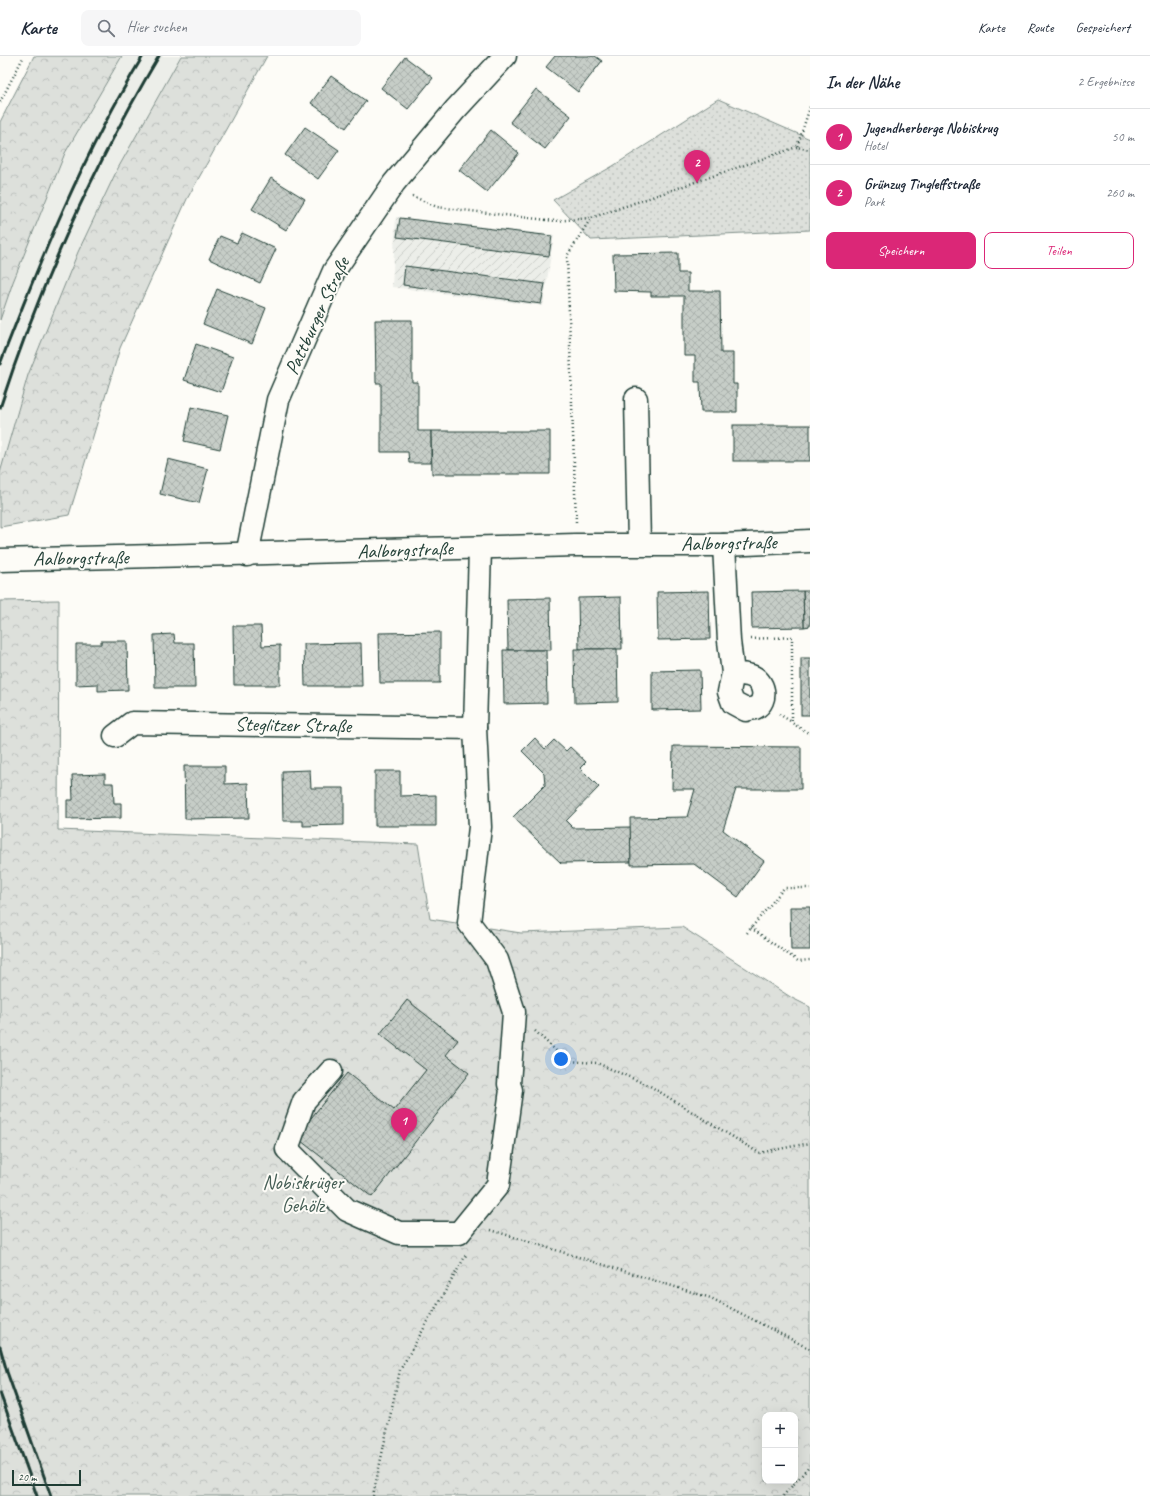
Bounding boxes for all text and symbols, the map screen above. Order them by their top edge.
search box [81,10,361,46]
text: Karte [20,16,57,40]
icon: search [95,17,117,39]
text: Hier suchen [127,18,187,37]
text: Karte [978,19,1005,36]
text: Route [1027,19,1053,36]
text: Gespeichert [1075,19,1130,36]
text: In der Nähe [826,72,899,93]
text: 2 Ergebnisse [1078,74,1134,90]
text: Jugendherberge Nobiskrug [864,119,998,138]
text: 1 [836,129,842,145]
text: 50 m [1112,129,1134,145]
text: Hotel [864,138,887,154]
pin: 2 [684,150,710,183]
text: Grünzug Tingleffstraße [864,175,979,194]
text: 2 [836,185,842,201]
text: 260 m [1106,185,1134,201]
text: Park [864,194,885,210]
button: Speichern [826,232,976,269]
button: Teilen [984,232,1134,269]
street label: Pattburger Straße [279,252,356,379]
street label: Aalborgstraße [681,530,778,556]
street label: Aalborgstraße [357,536,455,564]
street label: Aalborgstraße [33,545,130,571]
street label: Steglitzer Straße [235,711,353,739]
your location [551,1049,571,1069]
pin: 1 [391,1108,417,1141]
park label: Nobiskrüger Gehölz [263,1170,345,1218]
map controls [762,1412,798,1484]
button: + [762,1412,798,1448]
button: − [762,1448,798,1484]
scale bar [12,1468,81,1487]
text: 20 m [18,1470,37,1484]

